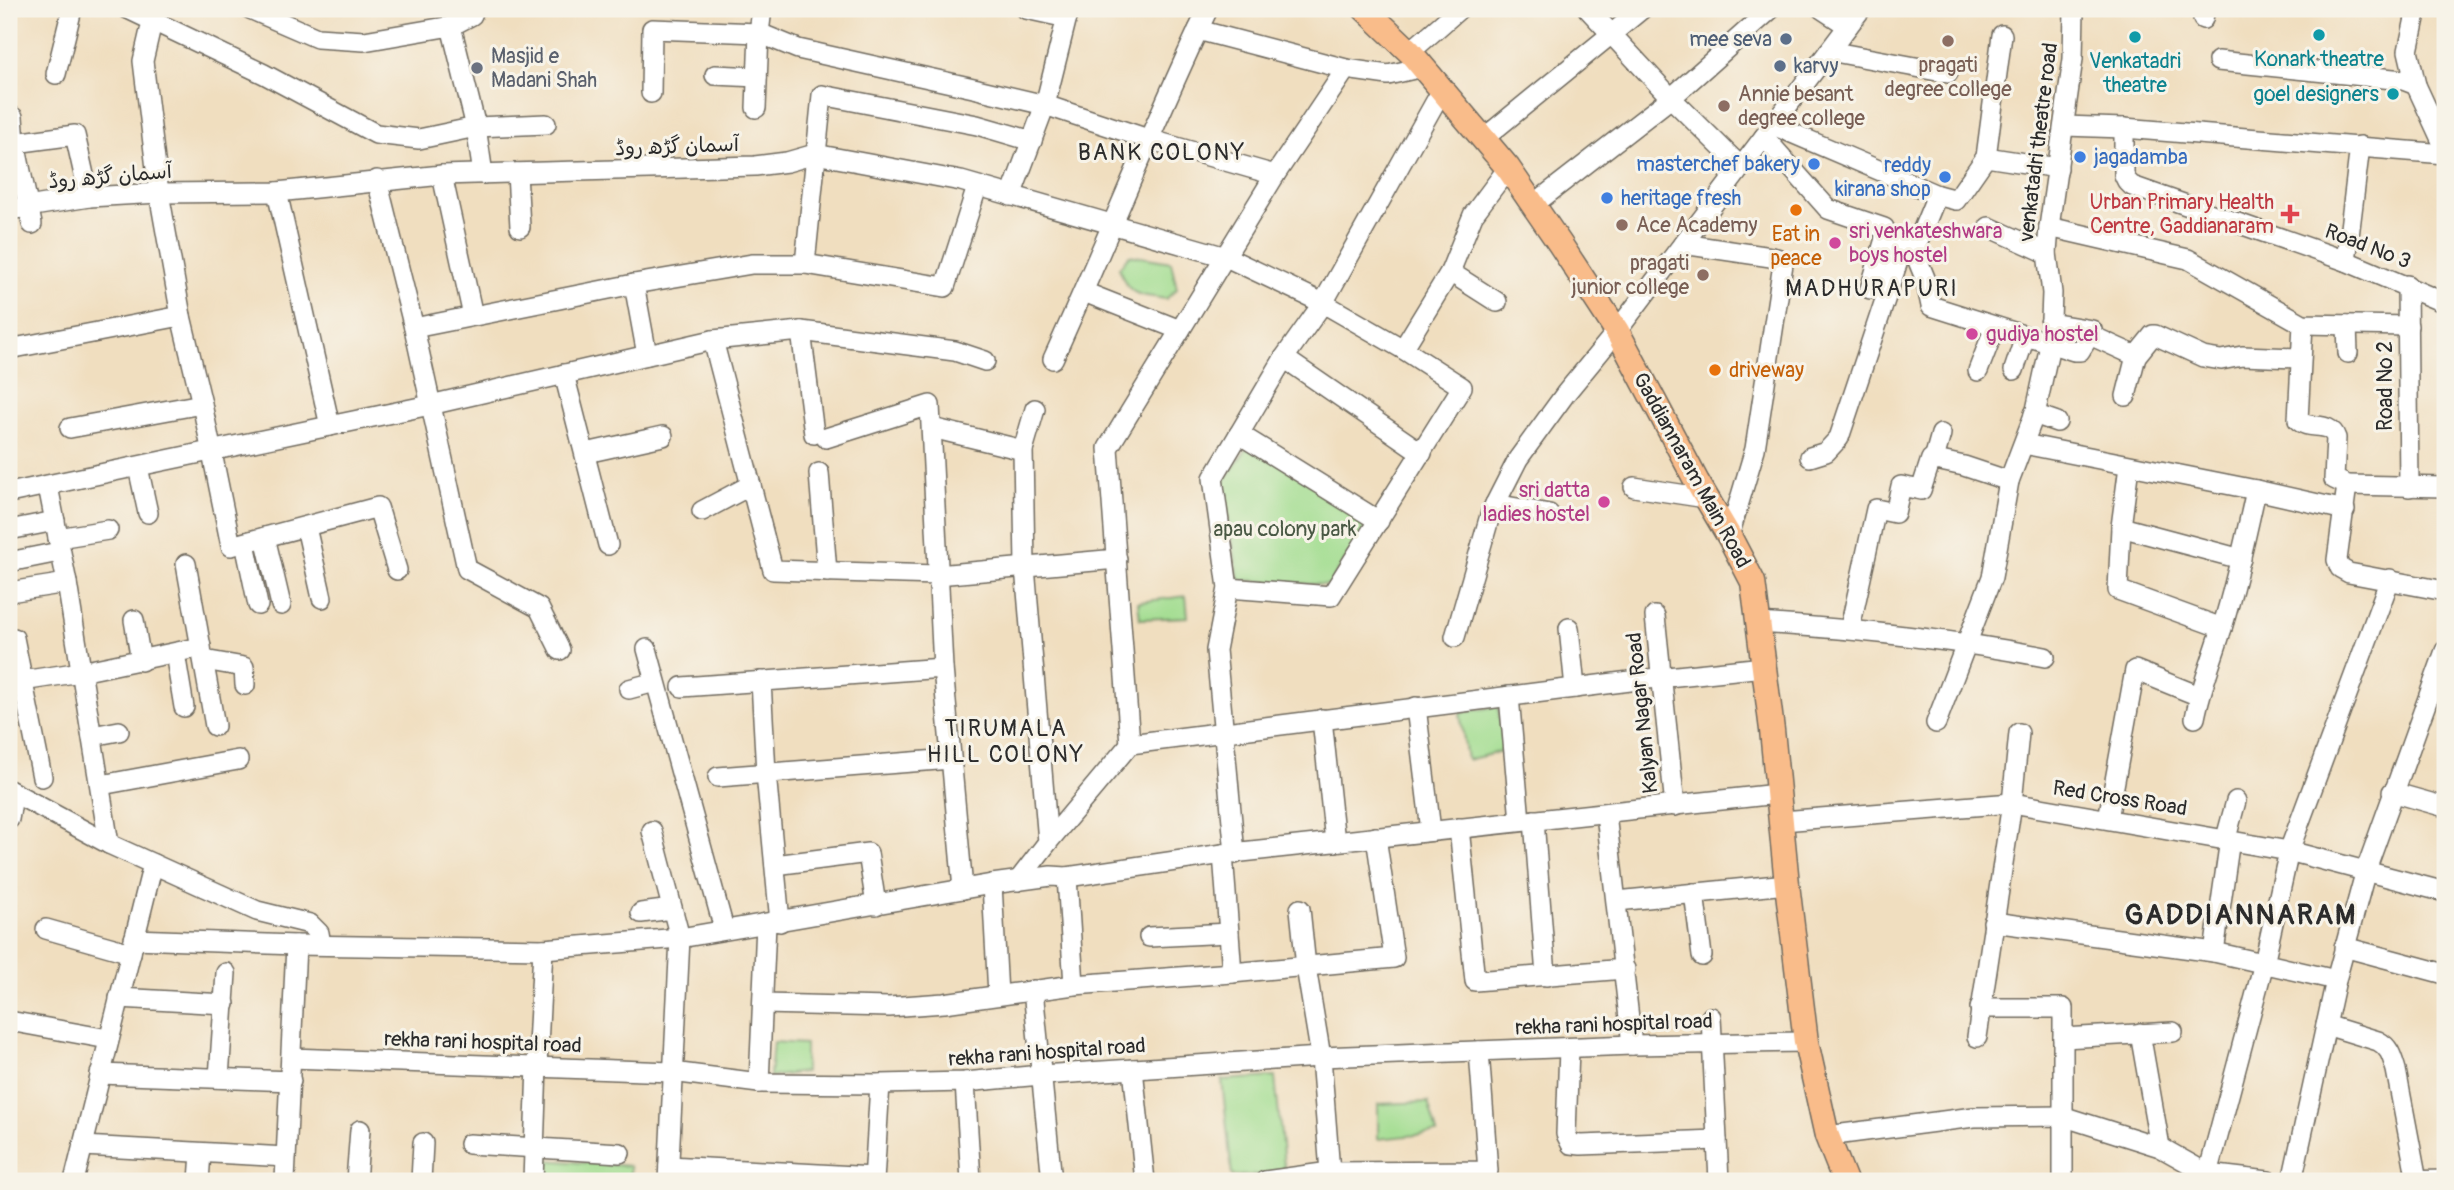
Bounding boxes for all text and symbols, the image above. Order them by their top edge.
place label: mee seva [1689,26,1772,53]
marker: Konark theatre [2311,27,2327,43]
marker: Venkatadri theatre [2127,29,2143,45]
marker: mee seva [1778,31,1794,47]
marker: pragati degree college [1940,33,1956,49]
street label: venkatadri theatre road [2013,41,2064,244]
place label: Masjid e Madani Shah [491,43,597,94]
place label: Konark theatre [2254,46,2385,73]
place label: Venkatadri theatre [2089,48,2181,99]
place label: pragati degree college [1885,52,2012,103]
place label: karvy [1794,53,1838,80]
marker: karvy [1772,58,1788,74]
marker: Masjid e Madani Shah [469,60,485,76]
place label: Annie besant degree college [1738,81,1866,132]
place label: goel designers [2254,81,2380,108]
marker: goel designers [2385,86,2401,102]
marker: Annie besant degree college [1716,98,1732,114]
street label: آسمان گڑھ روڈ [615,131,740,162]
district label: BANK COLONY [1078,138,1246,167]
place label: jagadamba [2093,144,2188,171]
marker: jagadamba [2072,149,2088,165]
place label: masterchef bakery [1636,151,1800,178]
place label: reddy kirana shop [1835,152,1931,203]
marker: masterchef bakery [1806,156,1822,172]
street label: آسمان گڑھ روڈ [47,158,174,195]
marker: reddy kirana shop [1937,169,1953,185]
place label: heritage fresh [1621,185,1741,212]
place label: Urban Primary Health Centre, Gaddianaram [2089,189,2274,240]
marker: heritage fresh [1599,190,1615,206]
marker: Eat in peace [1788,202,1804,218]
marker: Urban Primary Health Centre, Gaddianaram [2280,204,2300,224]
place label: Ace Academy [1636,212,1758,239]
marker: Ace Academy [1614,217,1630,233]
place label: sri venkateshwara boys hostel [1849,218,2003,269]
street label: Road No 3 [2321,218,2415,275]
place label: Eat in peace [1770,221,1822,272]
marker: sri venkateshwara boys hostel [1827,235,1843,251]
place label: pragati junior college [1571,250,1690,301]
marker: pragati junior college [1695,267,1711,283]
district label: MADHURAPURI [1785,274,1959,303]
place label: gudiya hostel [1986,321,2099,348]
marker: gudiya hostel [1964,326,1980,342]
street label: Road No 2 [2372,341,2399,431]
place label: driveway [1729,357,1804,384]
marker: driveway [1707,362,1723,378]
street label: Gaddiannaram Main Road [1627,368,1757,573]
place label: sri datta ladies hostel [1483,477,1590,528]
marker: sri datta ladies hostel [1596,494,1612,510]
park label: apau colony park [1213,516,1357,543]
street label: Kalyan Nagar Road [1621,631,1664,795]
district label: TIRUMALA HILL COLONY [927,714,1085,769]
street label: Red Cross Road [2051,775,2189,822]
district label: GADDIANNARAM [2125,898,2357,933]
street label: rekha rani hospital road [1515,1008,1713,1041]
street label: rekha rani hospital road [384,1026,582,1059]
street label: rekha rani hospital road [948,1032,1147,1073]

